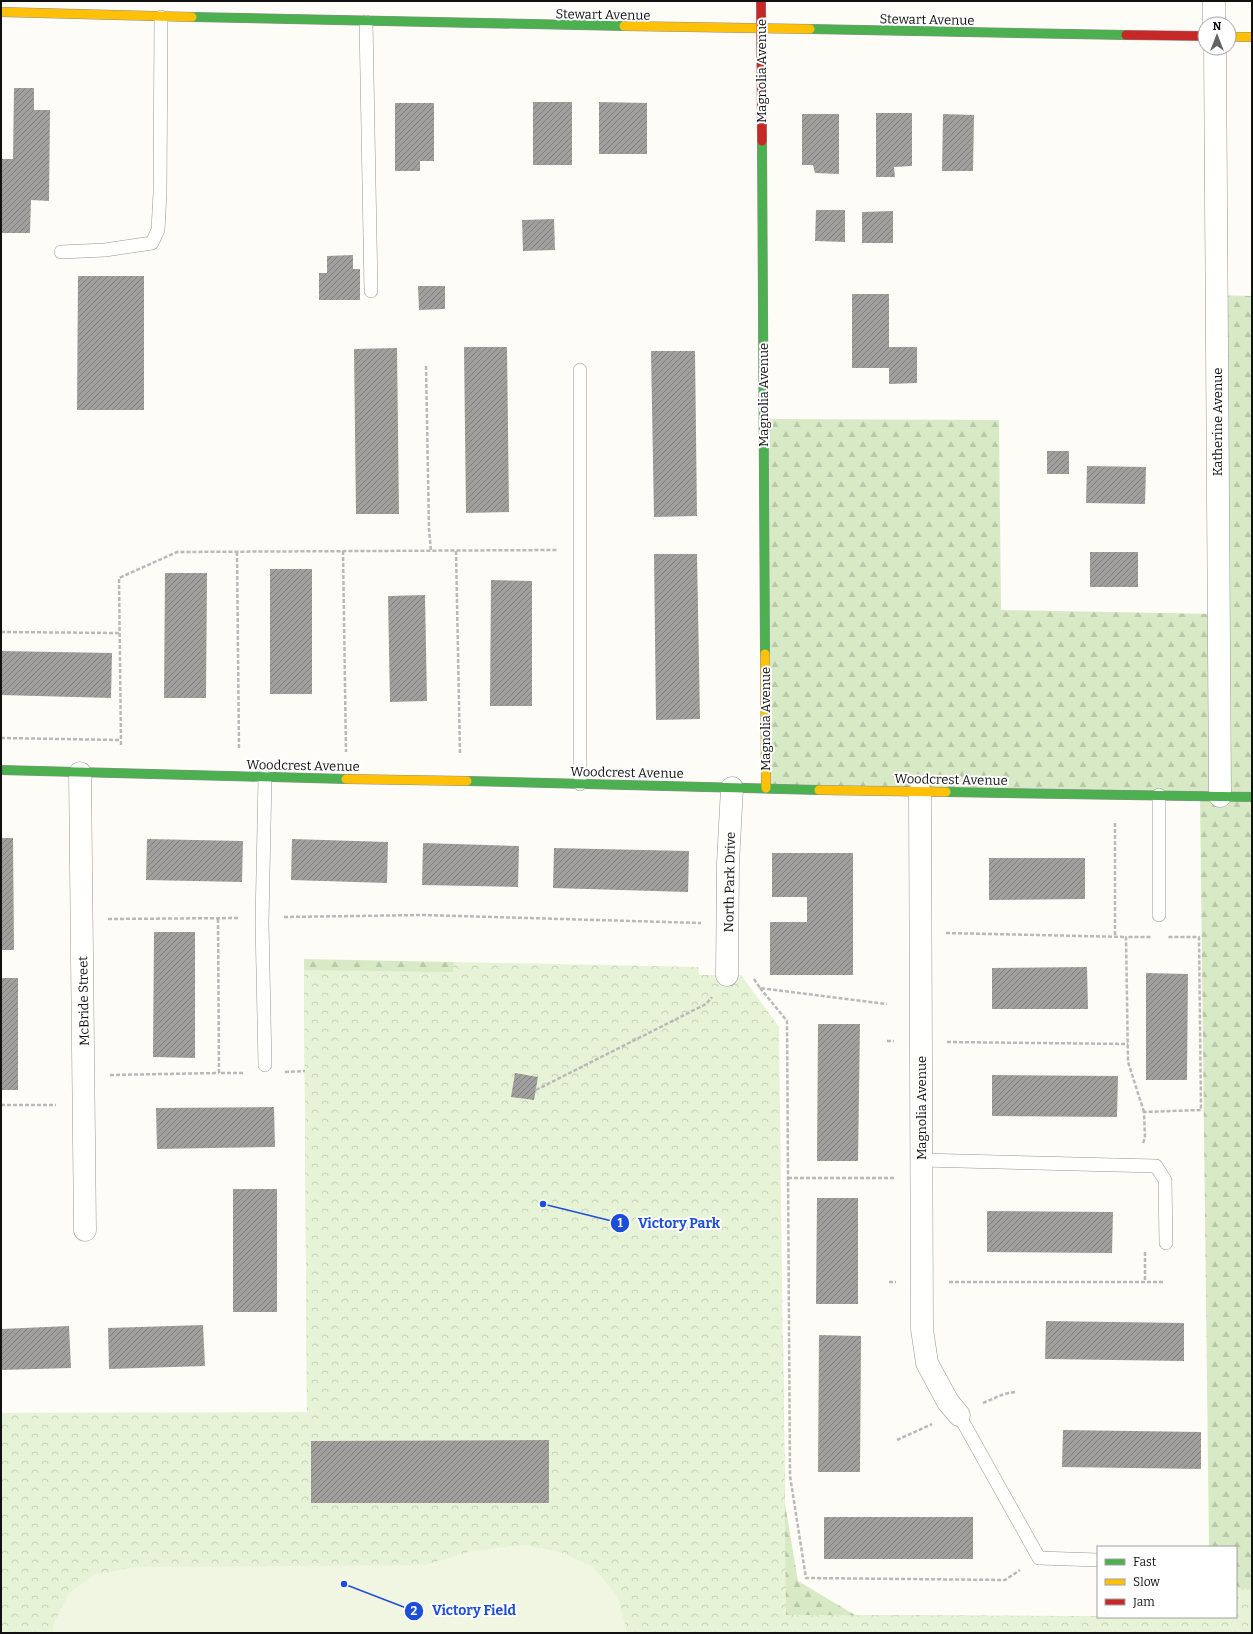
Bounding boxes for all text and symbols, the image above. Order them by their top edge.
street label: Stewart Avenue [555,6,651,23]
street label: Stewart Avenue [879,11,975,28]
north arrow [1197,16,1237,56]
street label: Magnolia Avenue [754,19,769,123]
text: N [1213,20,1222,33]
street label: Magnolia Avenue [756,343,771,447]
street label: Katherine Avenue [1210,368,1225,476]
street label: Magnolia Avenue [758,667,773,771]
street label: Woodcrest Avenue [246,757,360,774]
street label: Woodcrest Avenue [570,764,684,781]
street label: Woodcrest Avenue [894,771,1008,788]
street label: North Park Drive [721,832,738,932]
street label: McBride Street [75,956,92,1046]
street label: Magnolia Avenue [914,1056,929,1160]
callout: Victory Park [610,1210,728,1236]
text: Victory Park [638,1215,721,1232]
text: 1 [617,1216,623,1230]
legend [1097,1546,1237,1618]
text: Fast [1133,1555,1157,1569]
text: Slow [1133,1575,1160,1589]
text: Jam [1132,1595,1155,1609]
callout: Victory Field [404,1598,524,1624]
text: Victory Field [432,1602,517,1619]
text: 2 [411,1604,418,1618]

